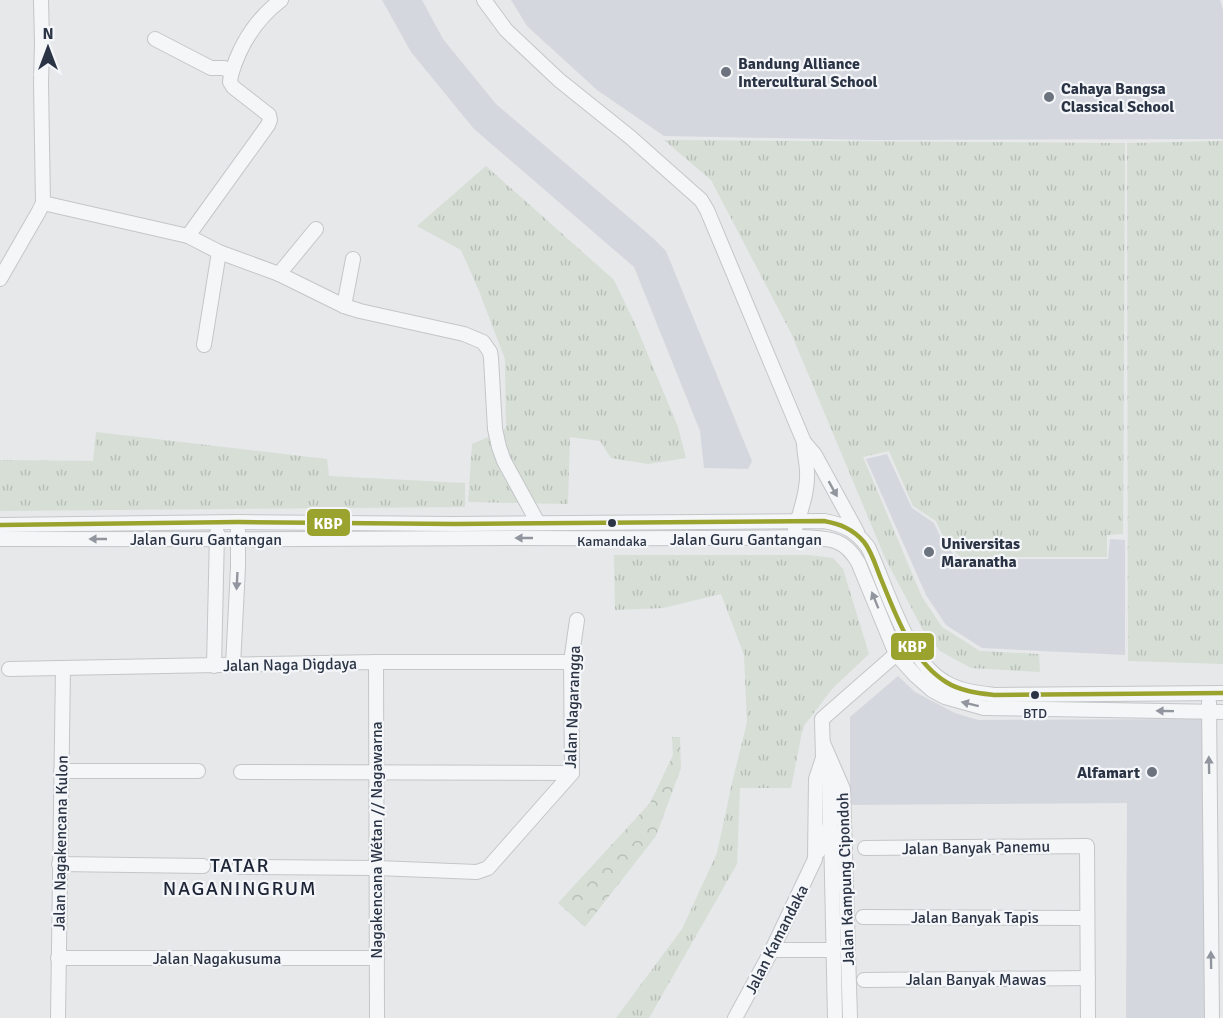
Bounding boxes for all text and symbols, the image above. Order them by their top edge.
north arrow [18,18,78,78]
text: N [42,24,54,44]
place label: Bandung Alliance Intercultural School [738,54,878,92]
marker: Bandung Alliance Intercultural School [719,65,733,79]
place label: Cahaya Bangsa Classical School [1061,79,1174,117]
marker: Cahaya Bangsa Classical School [1042,90,1056,104]
one-way arrow [828,481,838,498]
line badge: KBP [306,508,351,537]
text: KBP [313,514,343,534]
marker: Kamandaka [606,517,618,529]
street label: Jalan Guru Gantangan [130,530,282,550]
street label: Jalan Guru Gantangan [670,530,822,550]
one-way arrow [514,533,533,543]
place label: Kamandaka [577,533,647,550]
one-way arrow [88,534,107,544]
place label: Universitas Maranatha [941,534,1020,572]
marker: Universitas Maranatha [922,545,936,559]
one-way arrow [232,571,242,590]
one-way arrow [870,591,879,609]
line badge: KBP [890,632,935,661]
text: KBP [897,637,927,657]
street label: Jalan Nagarangga [561,645,585,769]
street label: Jalan Naga Digdaya [223,654,357,676]
marker: BTD [1029,689,1041,701]
one-way arrow [961,699,979,709]
place label: BTD [1023,705,1047,722]
one-way arrow [1155,706,1174,716]
street label: Nagakencana Wétan // Nagawarna [367,721,387,959]
street label: Jalan Nagakencana Kulon [49,755,73,931]
one-way arrow [1204,755,1214,774]
place label: Alfamart [1077,763,1140,783]
marker: Alfamart [1145,765,1159,779]
street label: Jalan Kampung Cipondoh [833,792,859,966]
street label: Jalan Banyak Panemu [902,837,1050,859]
district label: TATAR NAGANINGRUM [163,853,317,901]
street label: Jalan Kamandaka [741,881,813,997]
street label: Jalan Banyak Tapis [911,908,1039,928]
street label: Jalan Nagakusuma [153,949,281,969]
one-way arrow [1207,950,1216,969]
street label: Jalan Banyak Mawas [906,970,1046,990]

